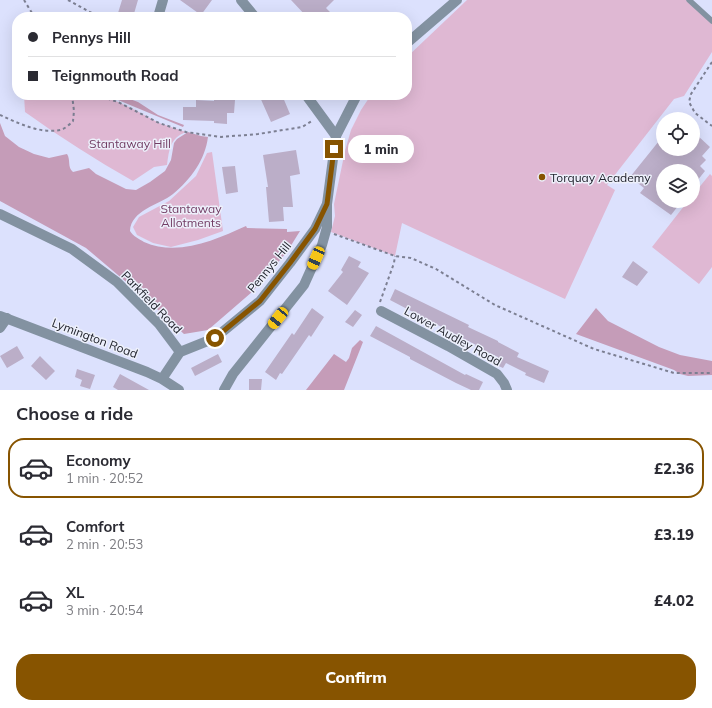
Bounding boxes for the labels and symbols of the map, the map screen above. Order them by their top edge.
callout: 1 min [348,135,414,163]
park label: Stantaway Hill [89,136,171,151]
route end [325,140,343,158]
place label: Torquay Academy [550,170,651,185]
marker: Torquay Academy [537,172,547,182]
park label: Stantaway Allotments [160,201,222,230]
street label: Pennys Hill [244,239,294,295]
car [306,245,326,271]
street label: Parkfield Road [118,268,186,336]
street label: Lower Audley Road [402,303,504,369]
car [266,305,290,331]
street label: Lymington Road [50,315,140,361]
route start [206,329,224,347]

